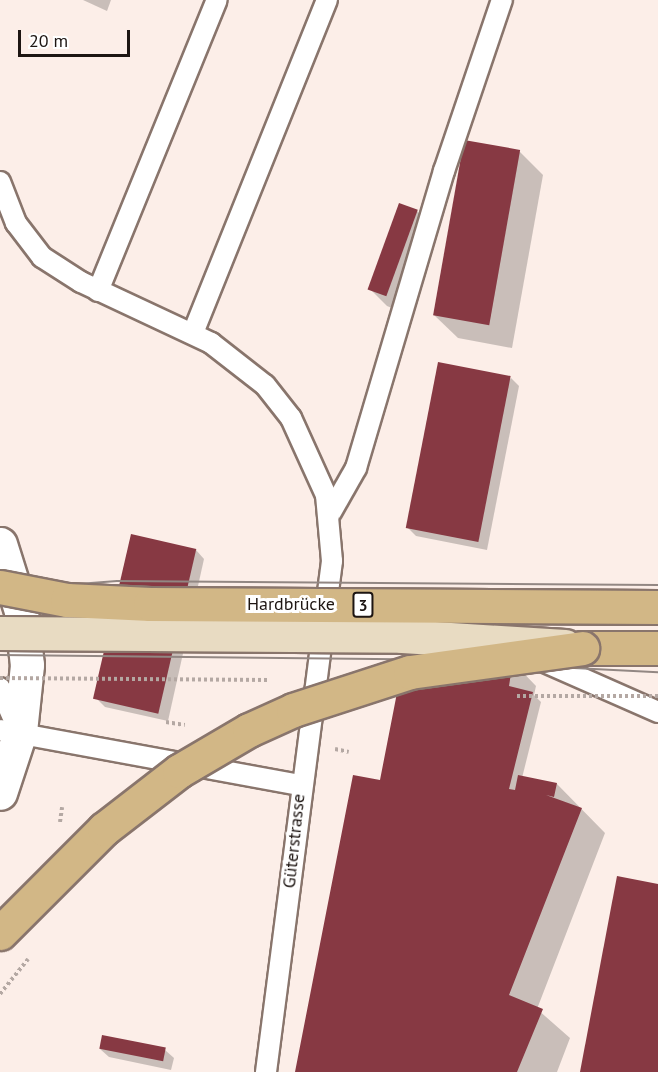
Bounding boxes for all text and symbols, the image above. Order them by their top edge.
scale bar [21,18,134,56]
text: 20 m [29,29,68,52]
road number: 3 [351,592,375,618]
street label: Hardbrücke [247,593,335,615]
street label: Güterstrasse [278,793,310,889]

